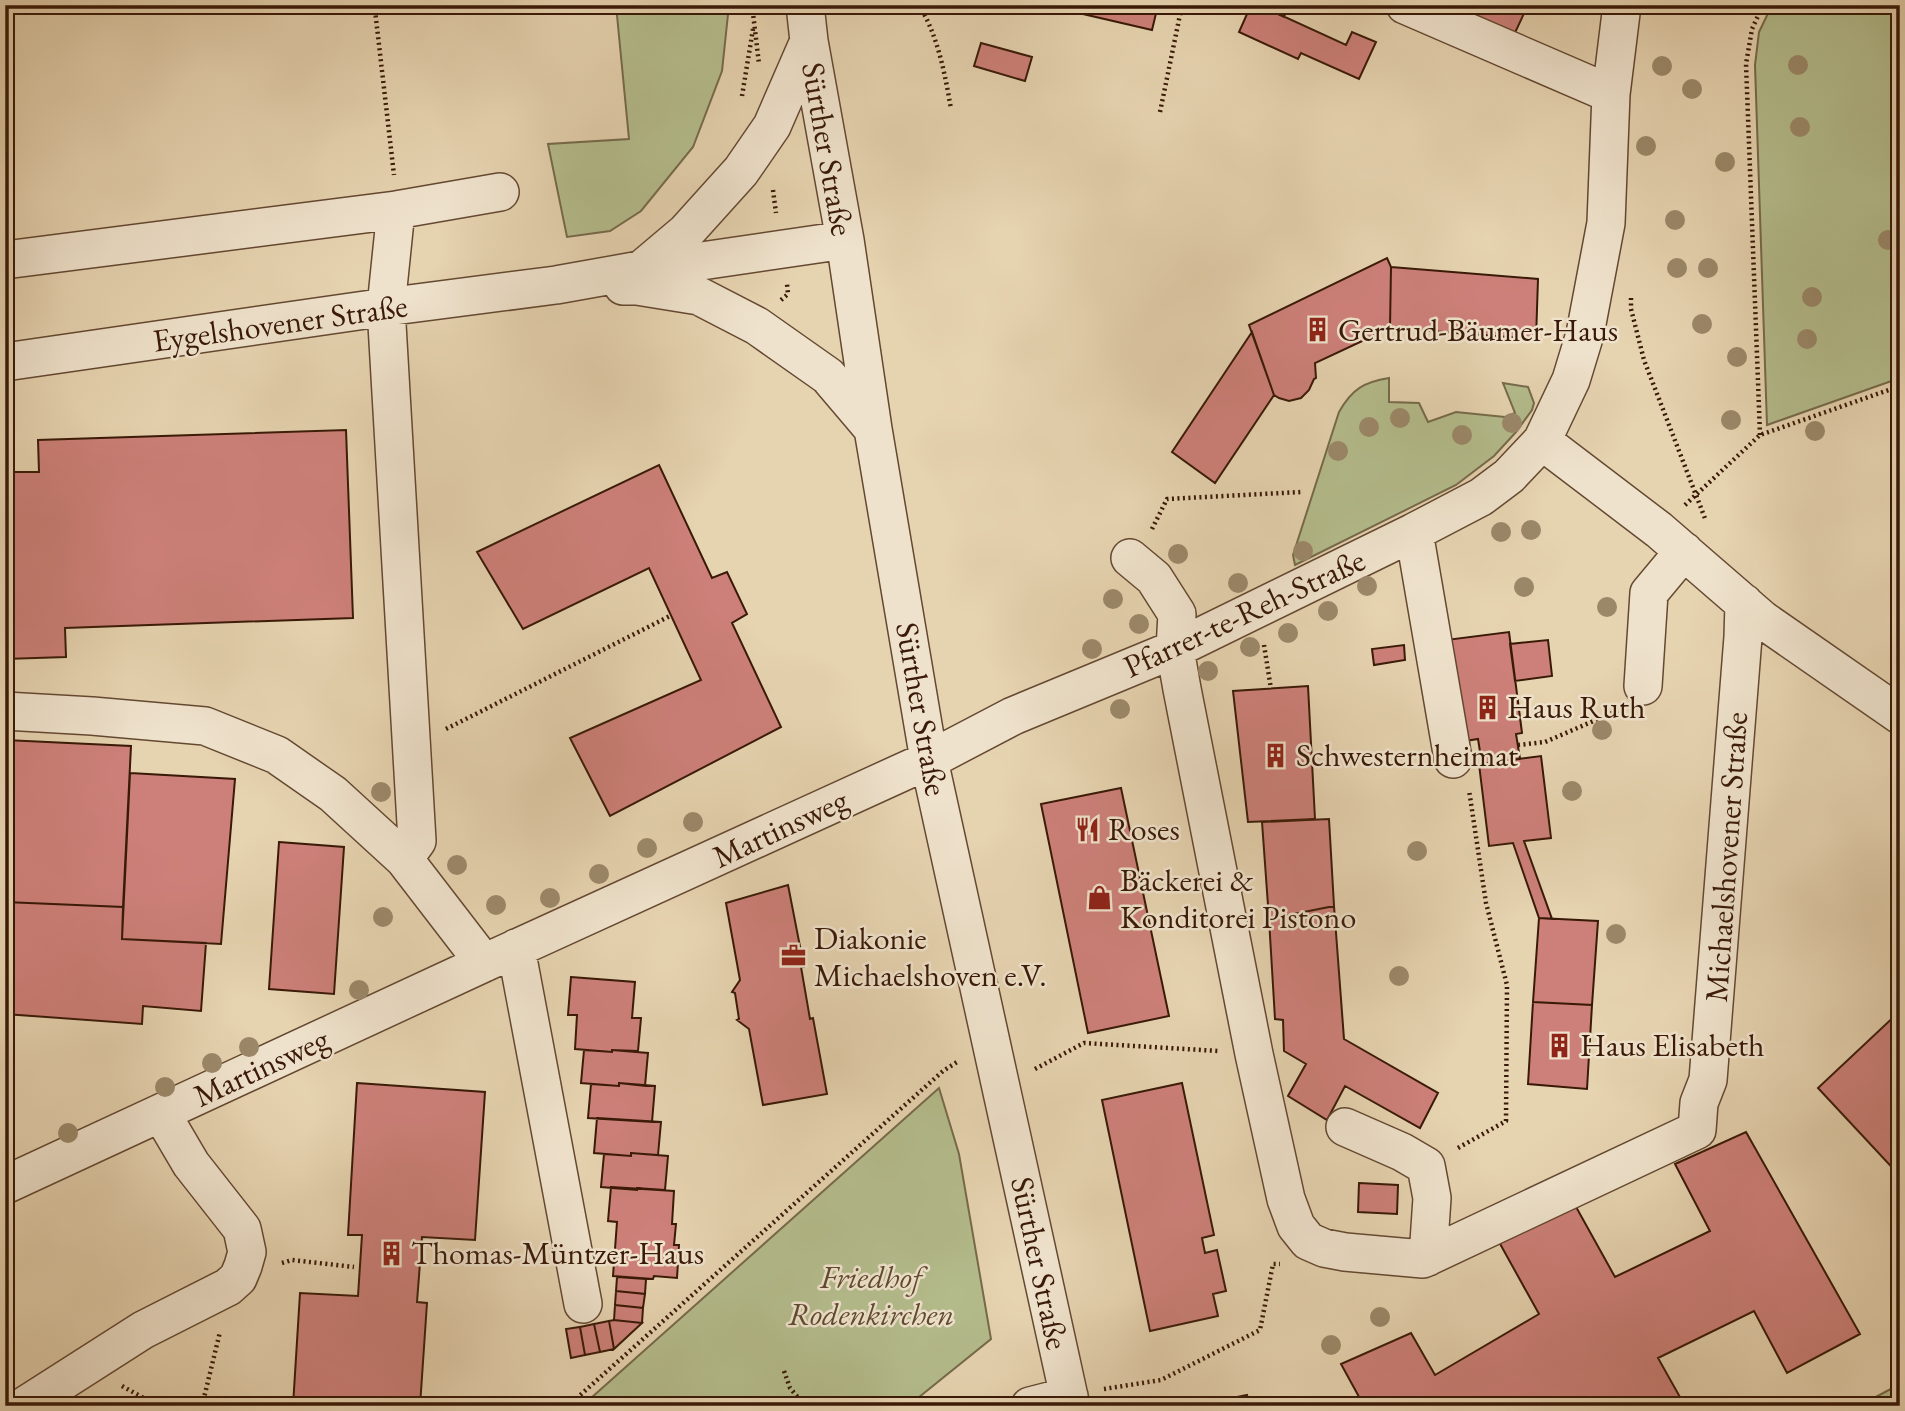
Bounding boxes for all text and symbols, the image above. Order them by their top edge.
street label: Sürther Straße [792,59,864,239]
street label: Eygelshovener Straße [150,284,410,362]
place label: Gertrud-Bäumer-Haus [1338,309,1618,351]
building icon: Gertrud-Bäumer-Haus [1304,316,1332,344]
street label: Pfarrer-te-Reh-Straße [1116,539,1372,687]
street label: Sürther Straße [886,619,958,799]
place label: Haus Ruth [1507,686,1646,728]
building icon: Haus Ruth [1473,693,1501,721]
street label: Michaelshovener Straße [1695,711,1757,1003]
place label: Schwesternheimat [1296,734,1518,776]
building icon: Schwesternheimat [1262,741,1290,769]
street label: Martinsweg [706,778,855,878]
place label: Roses [1108,808,1180,850]
restaurant icon: Roses [1074,815,1102,843]
place label: Bäckerei & Konditorei Pistono [1120,859,1356,938]
shop icon: Bäckerei & Konditorei Pistono [1086,884,1114,912]
place label: Diakonie Michaelshoven e.V. [814,917,1047,996]
office icon: Diakonie Michaelshoven e.V. [780,942,808,970]
street label: Martinsweg [187,1017,336,1117]
place label: Haus Elisabeth [1580,1024,1764,1066]
building icon: Haus Elisabeth [1546,1031,1574,1059]
street label: Sürther Straße [1001,1173,1079,1353]
place label: Thomas-Müntzer-Haus [411,1232,704,1274]
building icon: Thomas-Müntzer-Haus [377,1239,405,1267]
park label: Friedhof Rodenkirchen [788,1256,954,1335]

